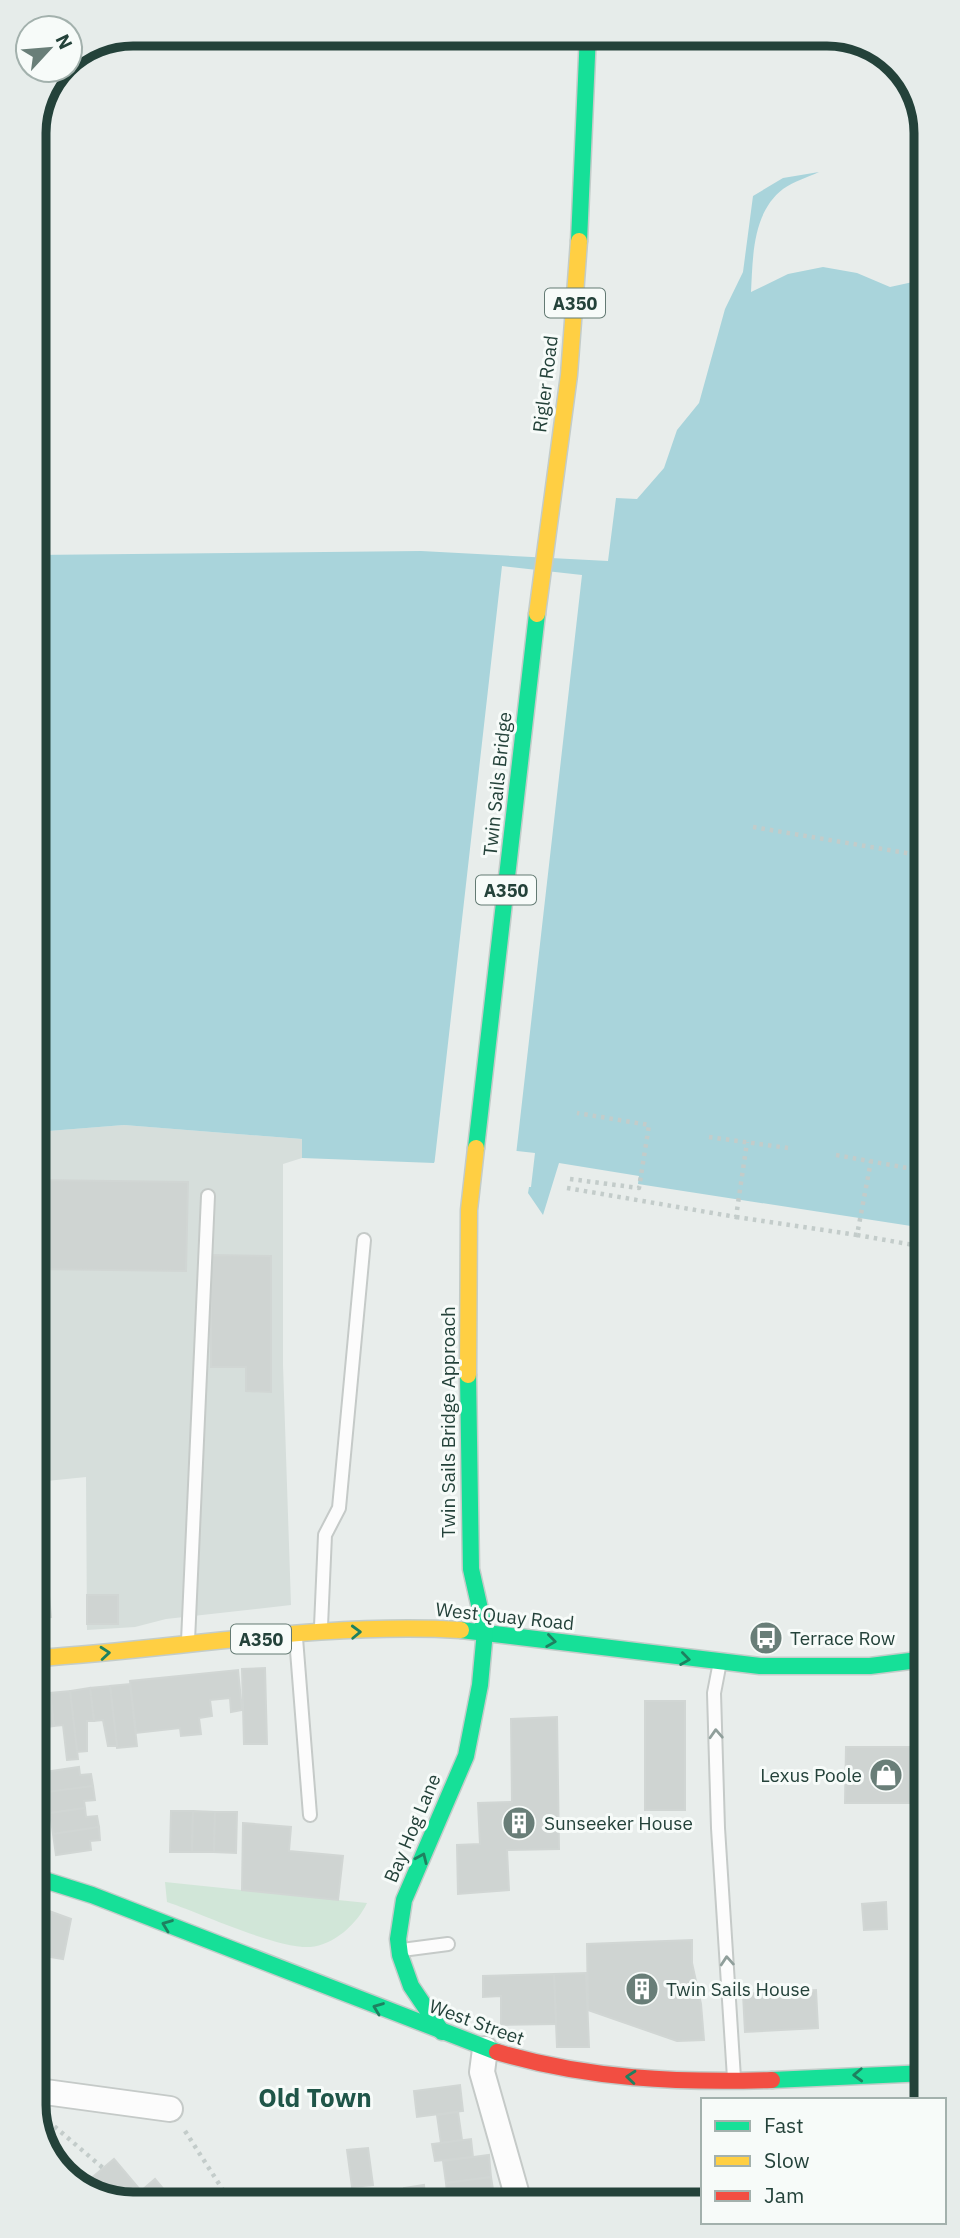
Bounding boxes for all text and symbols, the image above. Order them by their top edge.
north arrow [14,14,84,84]
text: N [50,30,78,53]
road number: A350 [545,288,605,318]
street label: Rigler Road [527,334,563,434]
street label: Twin Sails Bridge [477,711,517,857]
road number: A350 [476,876,536,904]
street label: Twin Sails Bridge Approach [436,1306,460,1538]
street label: West Quay Road [434,1597,576,1635]
bus stop icon: Terrace Row [747,1619,785,1657]
road number: A350 [231,1624,291,1654]
one-way arrow [351,1624,362,1639]
place label: Terrace Row [790,1626,895,1650]
one-way arrow [545,1633,557,1648]
one-way arrow [100,1646,111,1661]
one-way arrow [679,1651,691,1666]
one-way arrow [709,1728,724,1739]
shop icon: Lexus Poole [867,1756,905,1794]
place label: Lexus Poole [760,1763,862,1787]
street label: Bay Hog Lane [378,1770,446,1886]
building icon: Sunseeker House [500,1804,538,1842]
place label: Sunseeker House [544,1811,693,1835]
one-way arrow [414,1852,428,1865]
one-way arrow [161,1919,173,1933]
one-way arrow [720,1956,735,1967]
building icon: Twin Sails House [623,1970,661,2008]
place label: Twin Sails House [666,1977,810,2001]
street label: West Street [426,1994,528,2050]
one-way arrow [373,2003,385,2017]
one-way arrow [853,2067,864,2082]
one-way arrow [625,2070,636,2085]
district label: Old Town [258,2080,372,2114]
legend [701,2098,946,2224]
text: Fast [764,2111,804,2139]
text: Slow [764,2146,810,2174]
text: Jam [764,2181,804,2209]

